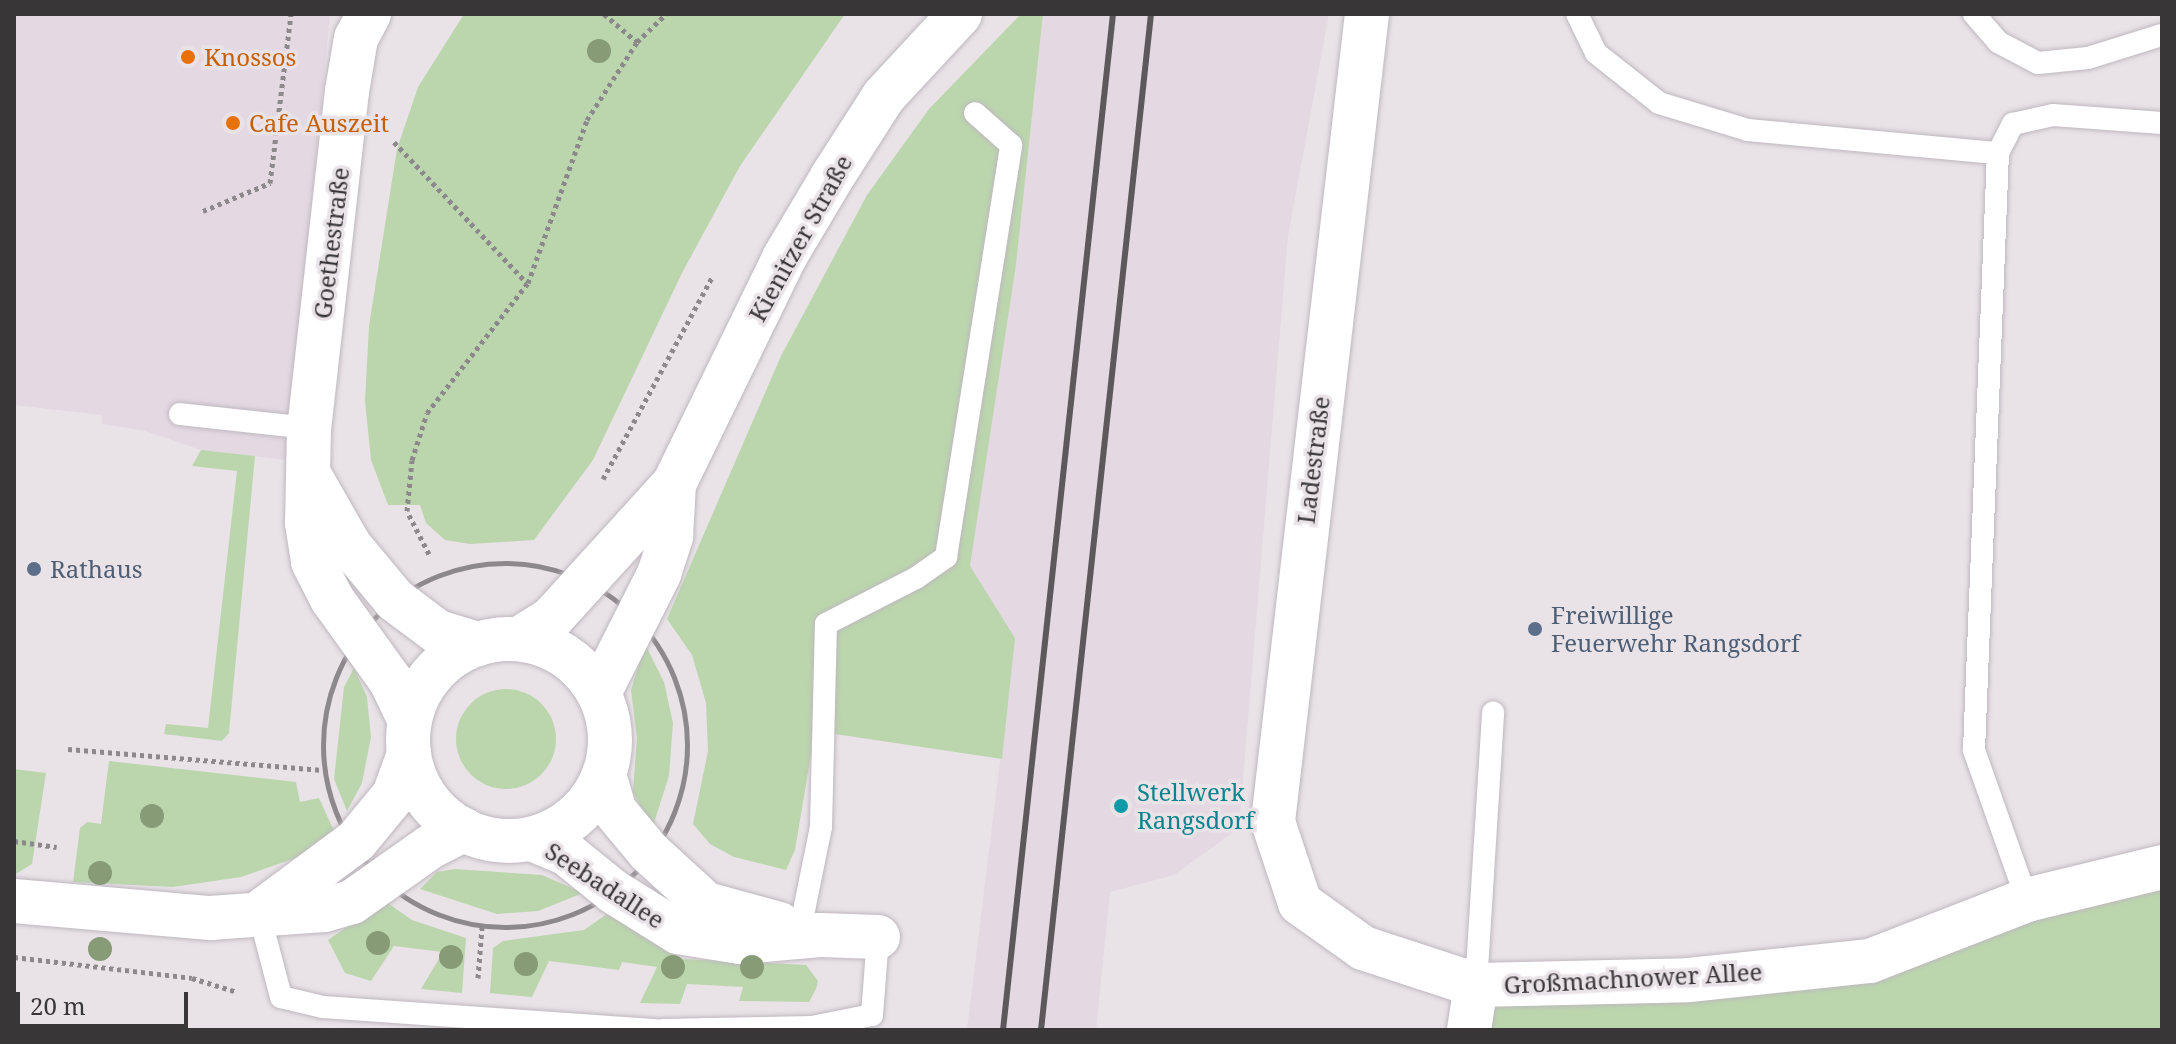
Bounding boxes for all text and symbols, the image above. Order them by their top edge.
place label: Knossos [204,43,296,71]
marker: Knossos [179,48,197,66]
place label: Cafe Auszeit [249,109,389,137]
marker: Cafe Auszeit [224,114,242,132]
street label: Kienitzer Straße [742,150,858,326]
street label: Goethestraße [307,166,355,320]
street label: Ladestraße [1291,395,1335,525]
place label: Rathaus [50,555,143,583]
marker: Rathaus [25,560,43,578]
place label: Freiwillige Feuerwehr Rangsdorf [1551,601,1800,657]
marker: Freiwillige Feuerwehr Rangsdorf [1526,620,1544,638]
place label: Stellwerk Rangsdorf [1137,778,1254,834]
marker: Stellwerk Rangsdorf [1112,797,1130,815]
street label: Seebadallee [540,836,670,934]
street label: Großmachnower Allee [1503,957,1763,999]
scale bar [20,976,192,1026]
text: 20 m [30,989,86,1022]

